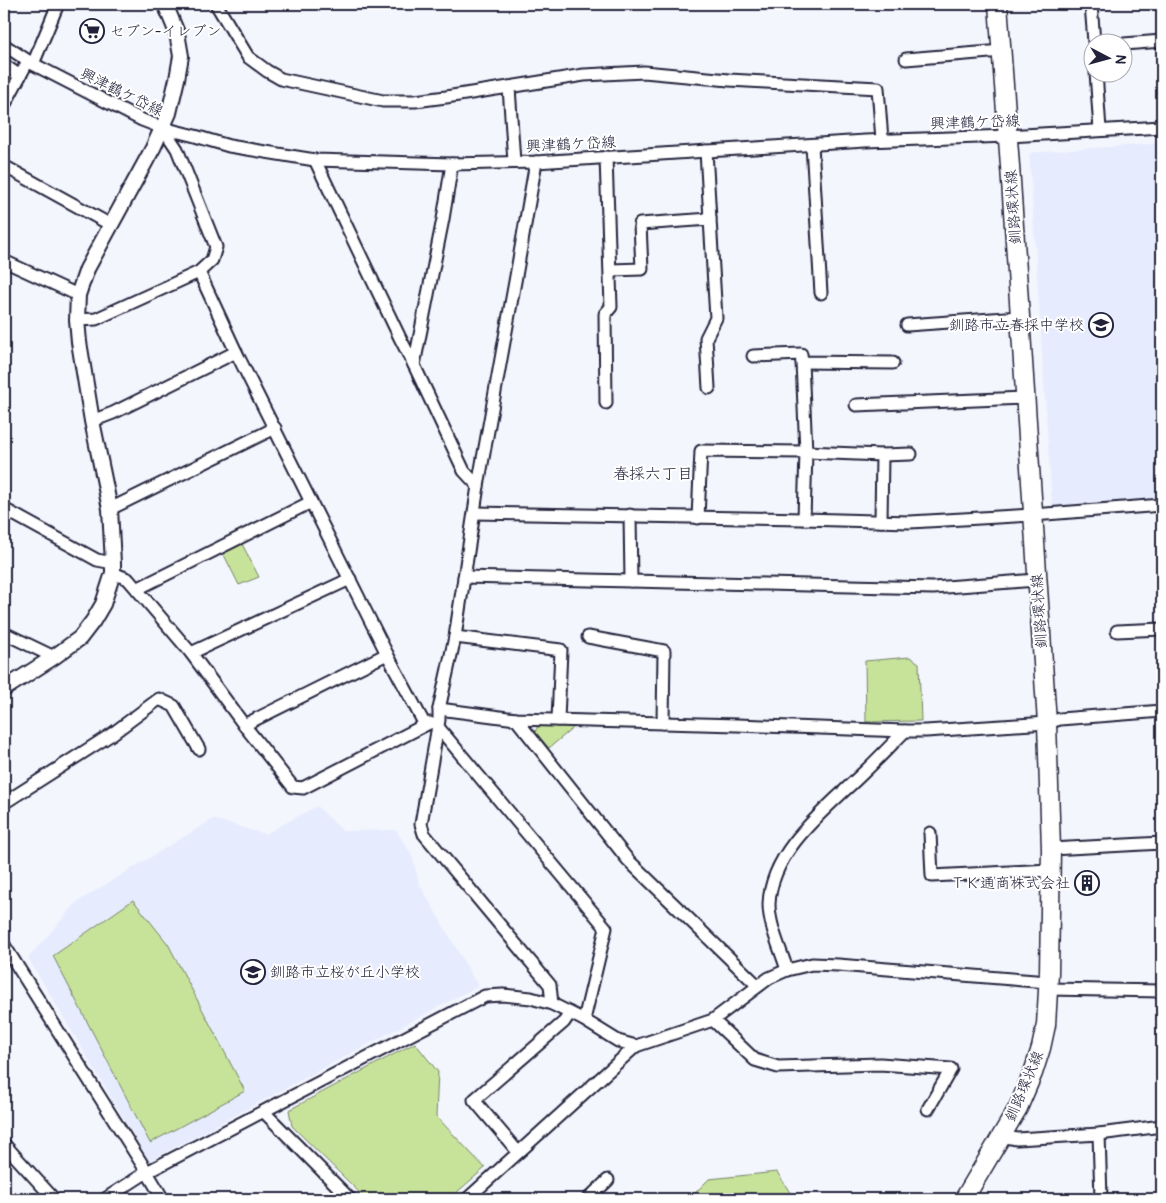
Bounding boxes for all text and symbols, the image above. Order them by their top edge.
supermarket icon: セブン-イレブン [79,18,105,44]
place label: セブン-イレブン [110,22,221,41]
north arrow [1084,32,1134,82]
text: N [1111,54,1129,65]
street label: 興津鶴ケ岱線 [77,64,166,121]
street label: 興津鶴ケ岱線 [930,111,1020,134]
street label: 興津鶴ケ岱線 [526,133,616,156]
street label: 釧路環状線 [1001,169,1026,245]
school or university icon: 釧路市立春採中学校 [1088,312,1114,338]
place label: 釧路市立春採中学校 [949,316,1084,335]
district label: 春採六丁目 [613,464,693,484]
street label: 釧路環状線 [1027,573,1052,649]
building icon: ＴＫ通商株式会社 [1074,870,1100,896]
place label: ＴＫ通商株式会社 [950,874,1070,893]
school or university icon: 釧路市立桜が丘小学校 [240,959,266,985]
place label: 釧路市立桜が丘小学校 [270,963,420,982]
street label: 釧路環状線 [1001,1048,1048,1124]

